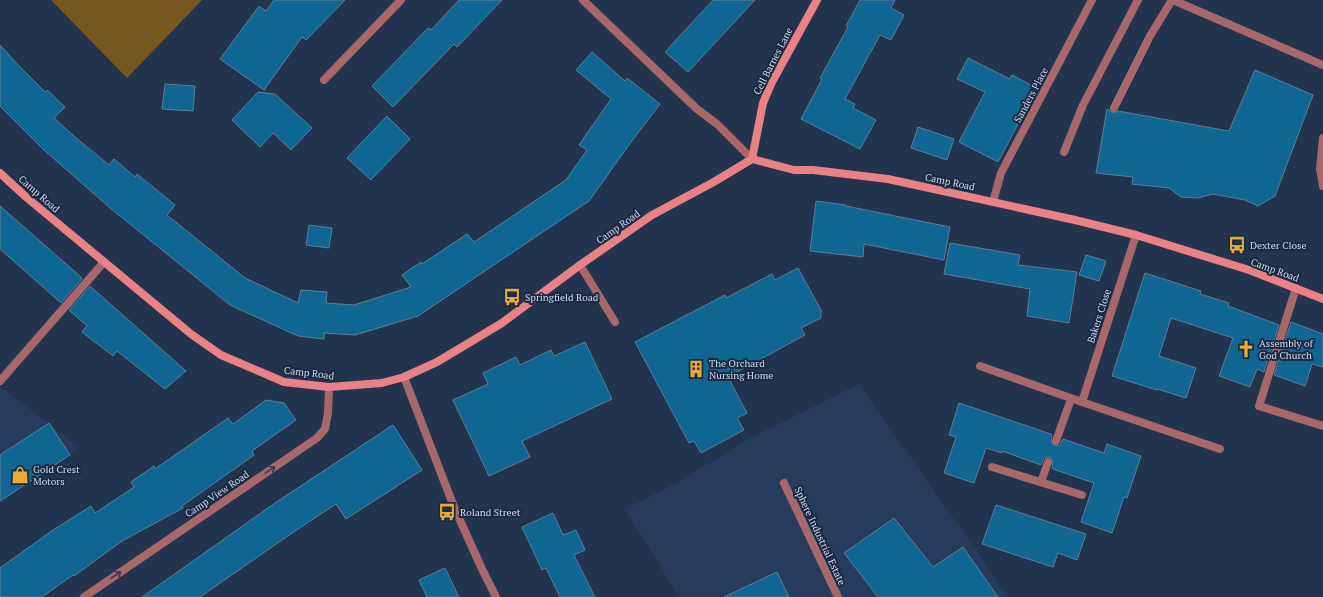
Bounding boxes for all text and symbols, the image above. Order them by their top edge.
street label: Cell Barnes Lane [750,25,796,97]
street label: Sanders Place [1011,65,1051,125]
street label: Camp Road [924,170,976,194]
street label: Camp Road [16,173,63,216]
street label: Camp Road [594,207,643,247]
bus stop icon: Dexter Close [1227,235,1247,255]
place label: Dexter Close [1250,239,1306,252]
street label: Camp Road [1249,255,1301,285]
bus stop icon: Springfield Road [502,287,522,307]
street label: Bakers Close [1084,287,1114,345]
place label: Springfield Road [525,291,599,304]
place label: Assembly of God Church [1259,337,1314,362]
church icon: Assembly of God Church [1236,339,1256,359]
place label: The Orchard Nursing Home [709,357,773,382]
building icon: The Orchard Nursing Home [686,359,706,379]
street label: Camp Road [283,363,335,383]
place label: Gold Crest Motors [33,463,80,488]
shop icon: Gold Crest Motors [10,465,30,485]
one-way arrow [264,466,275,474]
street label: Camp View Road [182,467,252,520]
street label: Sphere Industrial Estate [791,485,849,587]
bus stop icon: Roland Street [437,502,457,522]
place label: Roland Street [460,506,521,519]
one-way arrow [110,571,121,579]

